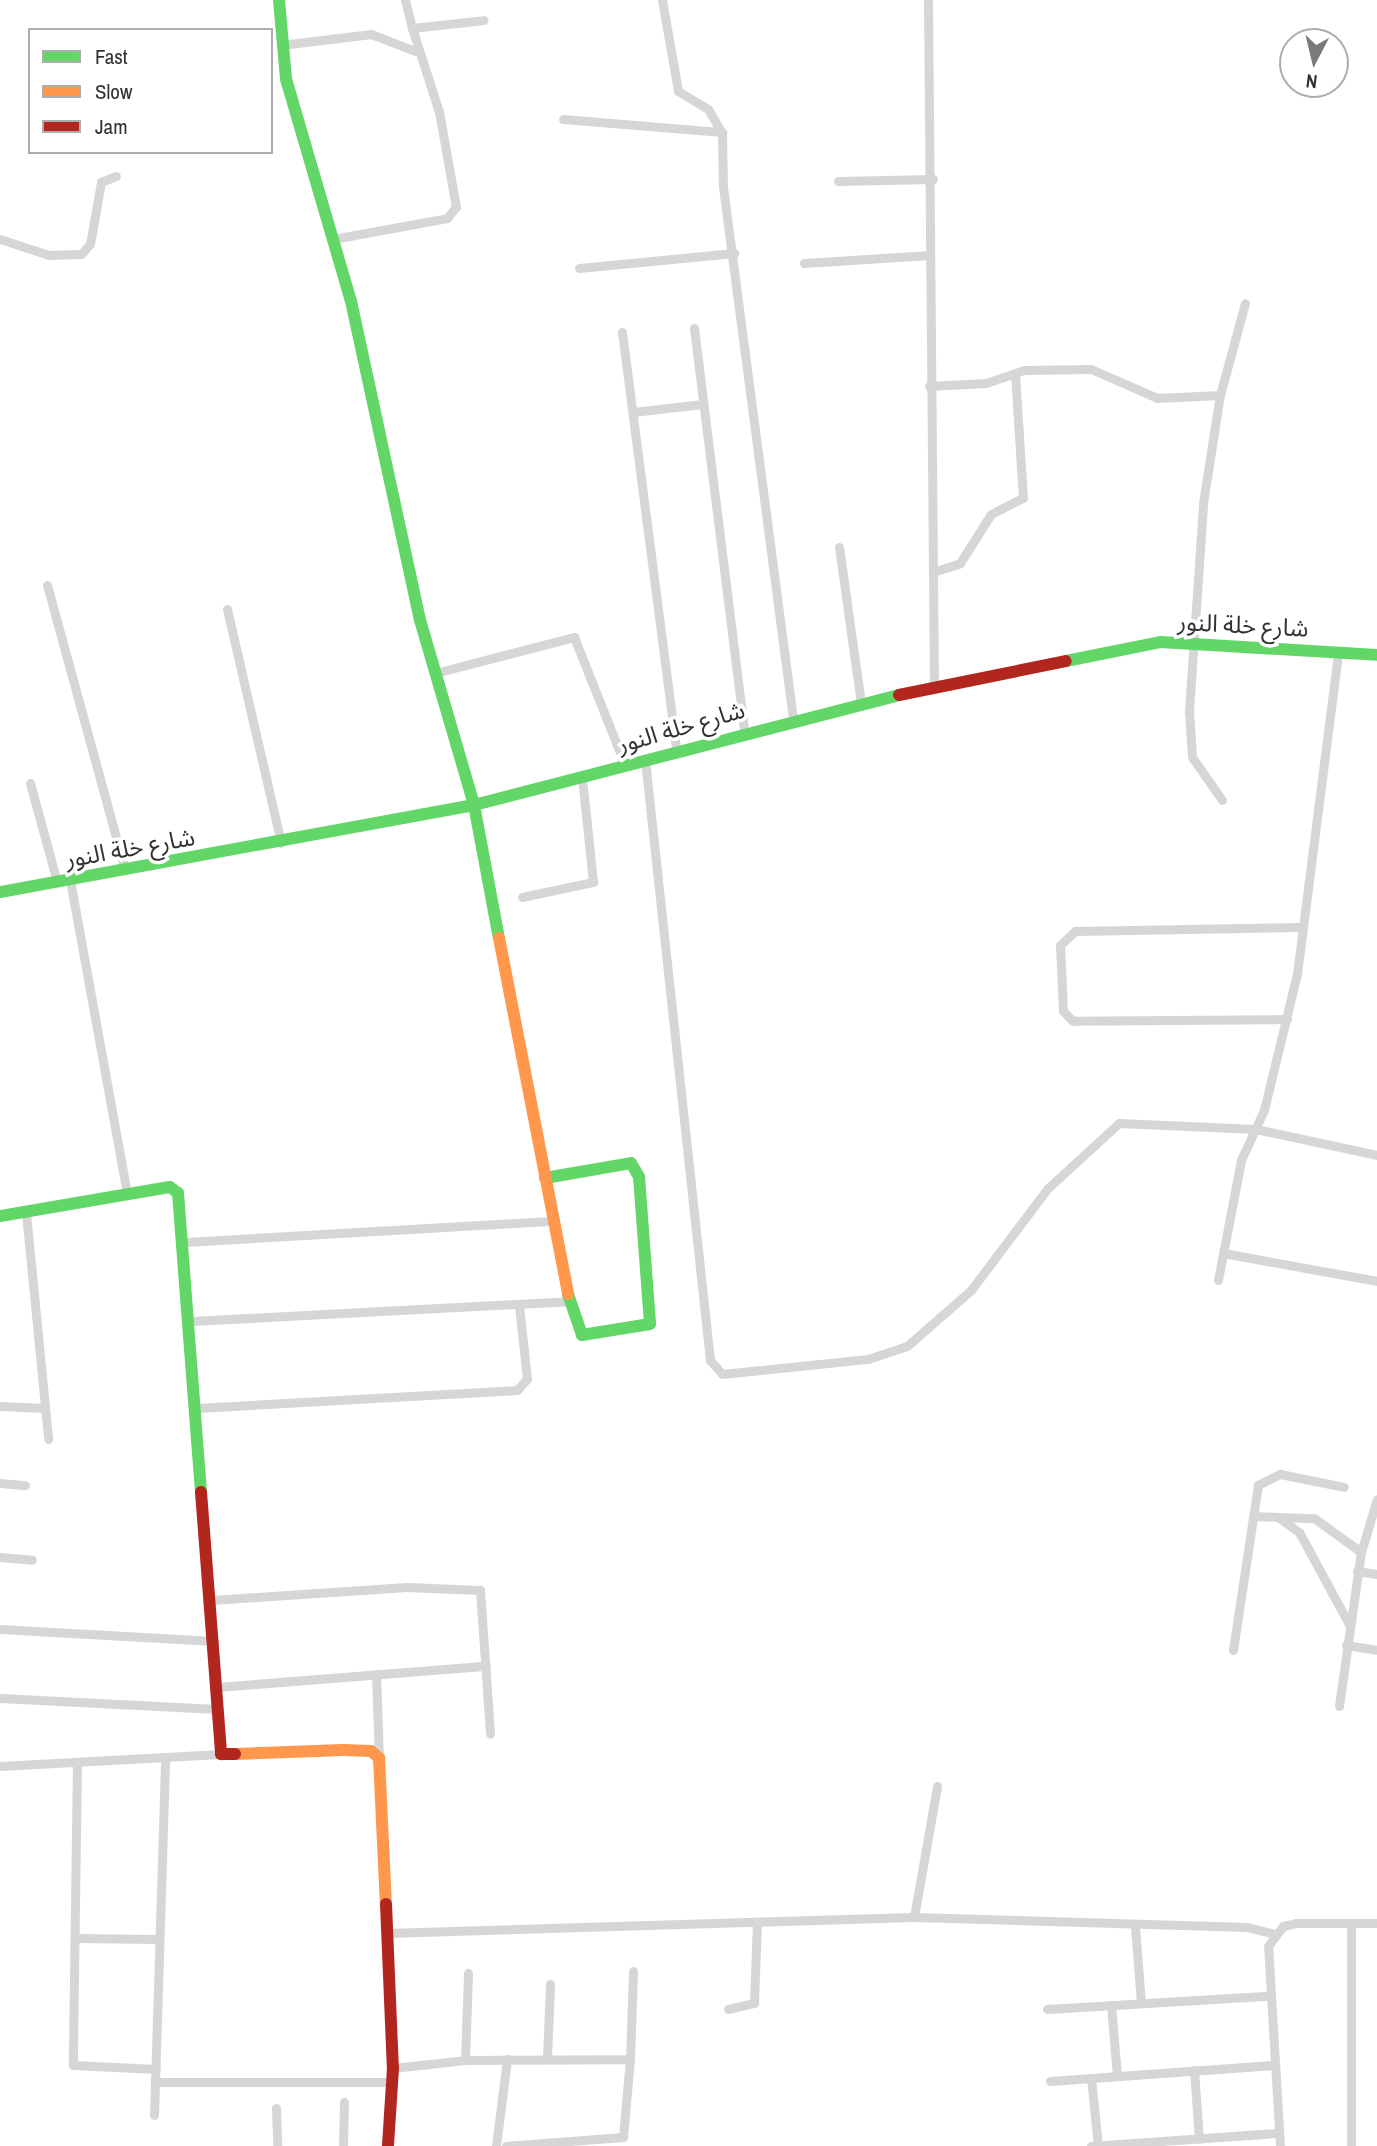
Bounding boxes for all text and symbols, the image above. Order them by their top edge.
legend [28,28,273,154]
north arrow [1279,28,1349,98]
text: Fast [95,42,128,71]
text: N [1305,68,1319,95]
text: Slow [95,77,132,106]
text: Jam [95,112,128,141]
street label: شارع خلة النور [1177,607,1309,643]
street label: شارع خلة النور [614,695,748,759]
street label: شارع خلة النور [63,822,197,874]

